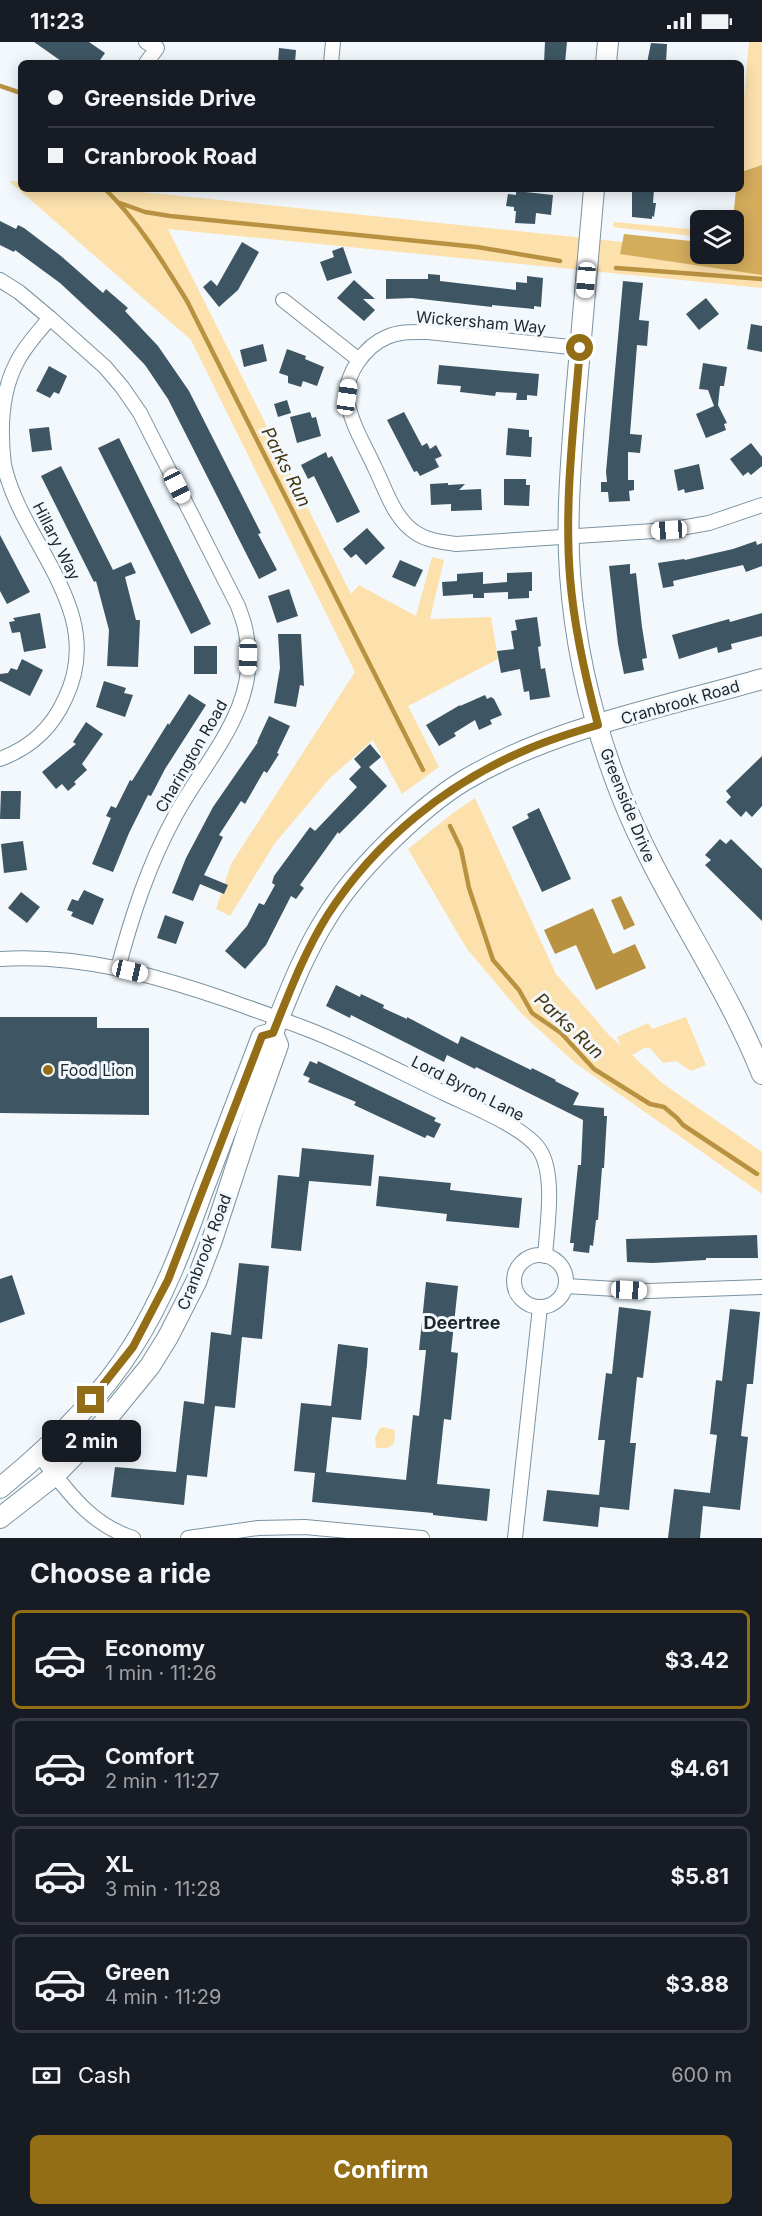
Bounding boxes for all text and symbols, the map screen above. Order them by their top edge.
text: 11:23 [30,8,84,34]
text: Greenside Drive [84,85,256,111]
text: Cranbrook Road [84,143,257,169]
map controls [690,210,744,264]
button: layers [690,210,744,264]
car [575,261,597,299]
street label: Wickersham Way [415,306,547,338]
route start [566,334,593,361]
car [336,378,358,416]
water label: Parks Run [257,423,316,510]
car [161,466,193,506]
street label: Hillary Way [29,499,85,583]
car [650,520,688,540]
car [239,639,257,675]
street label: Cranbrook Road [618,675,742,729]
street label: Charington Road [151,696,231,816]
street label: Greenside Drive [596,745,660,865]
car [110,958,150,984]
water label: Parks Run [530,988,608,1063]
street label: Lord Byron Lane [408,1051,528,1125]
place label: Food Lion [60,1060,134,1080]
marker: Food Lion [41,1063,55,1077]
street label: Cranbrook Road [173,1191,235,1313]
car [611,1280,647,1300]
district label: Deertree [423,1312,501,1333]
route end [77,1386,104,1413]
callout: 2 min [42,1421,140,1463]
text: 2 min [65,1429,118,1453]
text: Choose a ride [30,1557,211,1590]
icon: car [33,1633,87,1687]
text: Economy [105,1635,205,1661]
text: $3.42 [665,1647,729,1673]
text: 1 min · 11:26 [105,1661,217,1685]
icon: car [33,1741,87,1795]
text: Comfort [105,1743,194,1769]
text: $4.61 [670,1755,729,1781]
text: 2 min · 11:27 [105,1769,220,1793]
icon: car [33,1849,87,1903]
text: XL [105,1851,134,1877]
text: $5.81 [671,1863,729,1889]
text: 3 min · 11:28 [105,1877,221,1901]
icon: car [33,1957,87,2011]
text: Green [105,1959,170,1985]
text: $3.88 [665,1971,729,1997]
text: 4 min · 11:29 [105,1985,221,2009]
icon: cash [30,2059,63,2092]
text: Cash [78,2062,131,2088]
text: 600 m [671,2063,732,2087]
button: Confirm [30,2135,732,2204]

